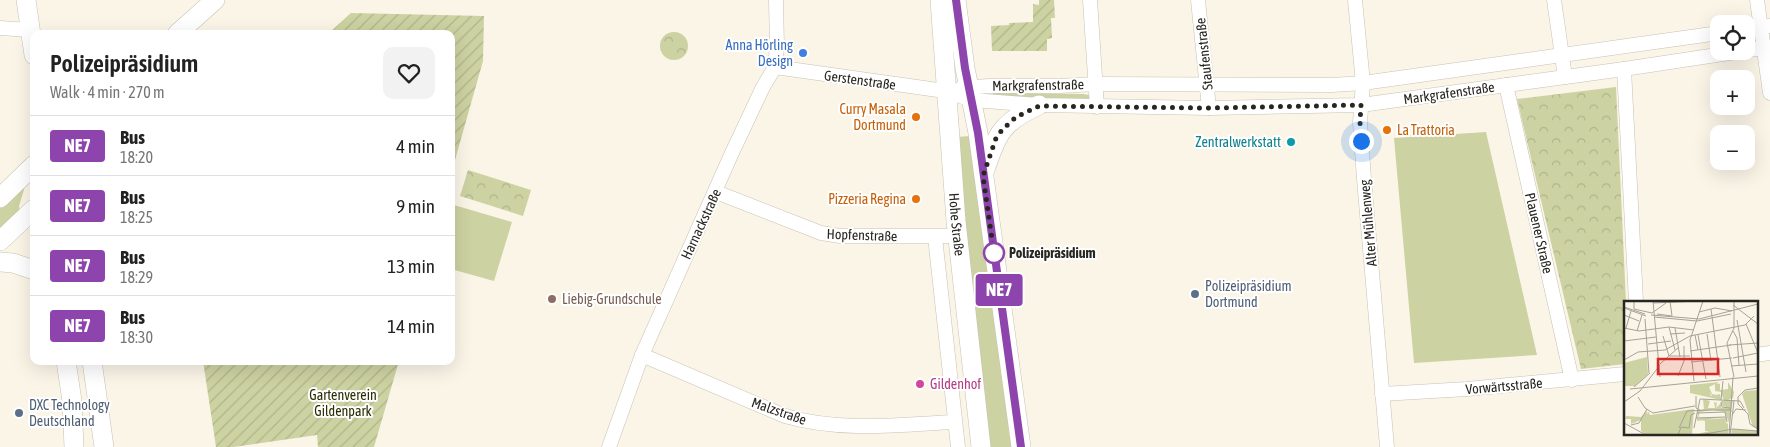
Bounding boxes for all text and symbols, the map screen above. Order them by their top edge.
map controls [1710,15,1755,170]
button: locate [1710,15,1755,60]
street label: Staufenstraße [1192,17,1216,91]
place label: Anna Hörling Design [726,37,793,69]
button: heart [383,47,435,99]
marker: Anna Hörling Design [797,47,809,59]
text: Polizeipräsidium [50,50,198,77]
street label: Gerstenstraße [823,67,897,93]
button: + [1710,70,1755,115]
street label: Markgrafenstraße [992,76,1084,94]
street label: Markgrafenstraße [1402,79,1496,107]
text: Walk · 4 min · 270 m [50,83,164,101]
place label: Curry Masala Dortmund [839,101,906,133]
marker: Curry Masala Dortmund [910,111,922,123]
place label: La Trattoria [1397,122,1455,138]
marker: La Trattoria [1381,124,1393,136]
button: − [1710,125,1755,170]
text: Bus [120,126,145,148]
your location [1349,129,1374,154]
place label: Zentralwerkstatt [1195,134,1281,150]
text: NE7 [64,135,91,156]
text: 4 min [396,135,435,157]
marker: Zentralwerkstatt [1285,136,1297,148]
text: 18:20 [120,148,153,166]
street label: Alter Mühlenweg [1356,179,1380,267]
text: Bus [120,186,145,208]
street label: Harnackstraße [678,186,724,262]
place label: Pizzeria Regina [828,191,906,207]
street label: Plauener Straße [1522,191,1556,275]
street label: Hohe Straße [946,192,968,257]
marker: Pizzeria Regina [910,193,922,205]
text: NE7 [64,195,91,216]
text: 9 min [396,195,435,217]
text: 18:25 [120,208,153,226]
street label: Hopfenstraße [826,226,898,244]
marker: Polizeipräsidium [983,242,1005,264]
place label: Polizeipräsidium [1009,245,1096,261]
text: Bus [120,246,145,268]
text: NE7 [64,255,91,276]
text: 13 min [387,255,435,277]
text: 18:29 [120,268,153,286]
line badge: NE7 [970,274,1028,306]
place label: Polizeipräsidium Dortmund [1205,278,1292,310]
text: NE7 [986,279,1012,300]
marker: Polizeipräsidium Dortmund [1189,288,1201,300]
place label: Liebig-Grundschule [562,291,662,307]
marker: Liebig-Grundschule [546,293,558,305]
inset map [1624,301,1758,434]
text: Bus [120,306,145,328]
text: NE7 [64,315,91,336]
text: 14 min [387,315,435,337]
text: 18:30 [120,328,153,346]
street label: Vorwärtsstraße [1465,375,1543,397]
place label: Gildenhof [930,376,981,392]
marker: Gildenhof [914,378,926,390]
park label: Gartenverein Gildenpark [309,387,377,419]
street label: Malzstraße [749,394,809,428]
place label: DXC Technology Deutschland [29,397,110,429]
marker: DXC Technology Deutschland [13,407,25,419]

